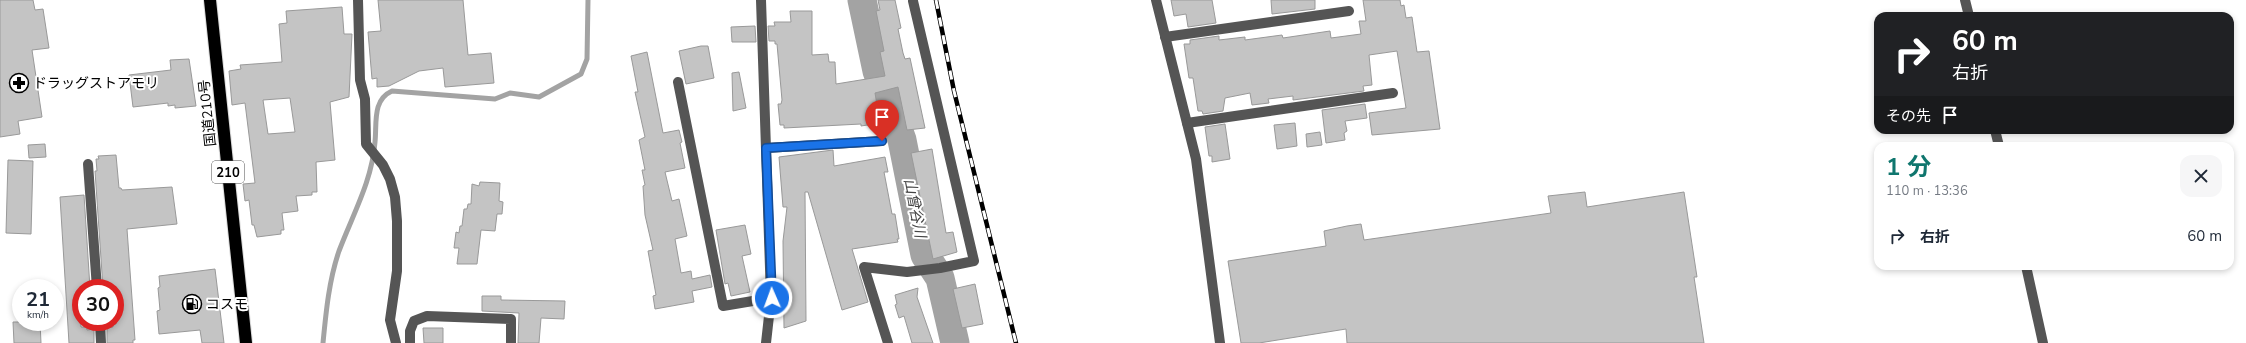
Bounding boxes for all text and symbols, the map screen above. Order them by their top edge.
text: 60 m [1952,22,2018,60]
icon: right [1886,28,1938,80]
text: 右折 [1952,61,1988,85]
pharmacy icon: ドラッグストアモリ [8,72,30,94]
place label: ドラッグストアモリ [33,74,159,93]
street label: 国道210号 [195,79,220,147]
pin [865,100,899,141]
icon: arrive [1939,104,1961,126]
icon: arrive [871,106,893,128]
text: その先 [1886,106,1931,126]
text: 1 分 [1886,151,1931,183]
button: close [2180,155,2222,197]
road number: 210 [212,161,244,183]
water label: 山曾谷川 [899,177,931,241]
text: 110 m · 13:36 [1886,182,1968,200]
icon: right [1886,225,1908,247]
text: 60 m [2187,226,2222,246]
text: 右折 [1920,227,1950,247]
position arrow [751,277,793,319]
speed limit sign: 30 [72,279,124,331]
text: 21 [26,286,50,313]
fuel station icon: コスモ [181,293,203,315]
place label: コスモ [206,295,248,314]
text: km/h [27,308,49,322]

